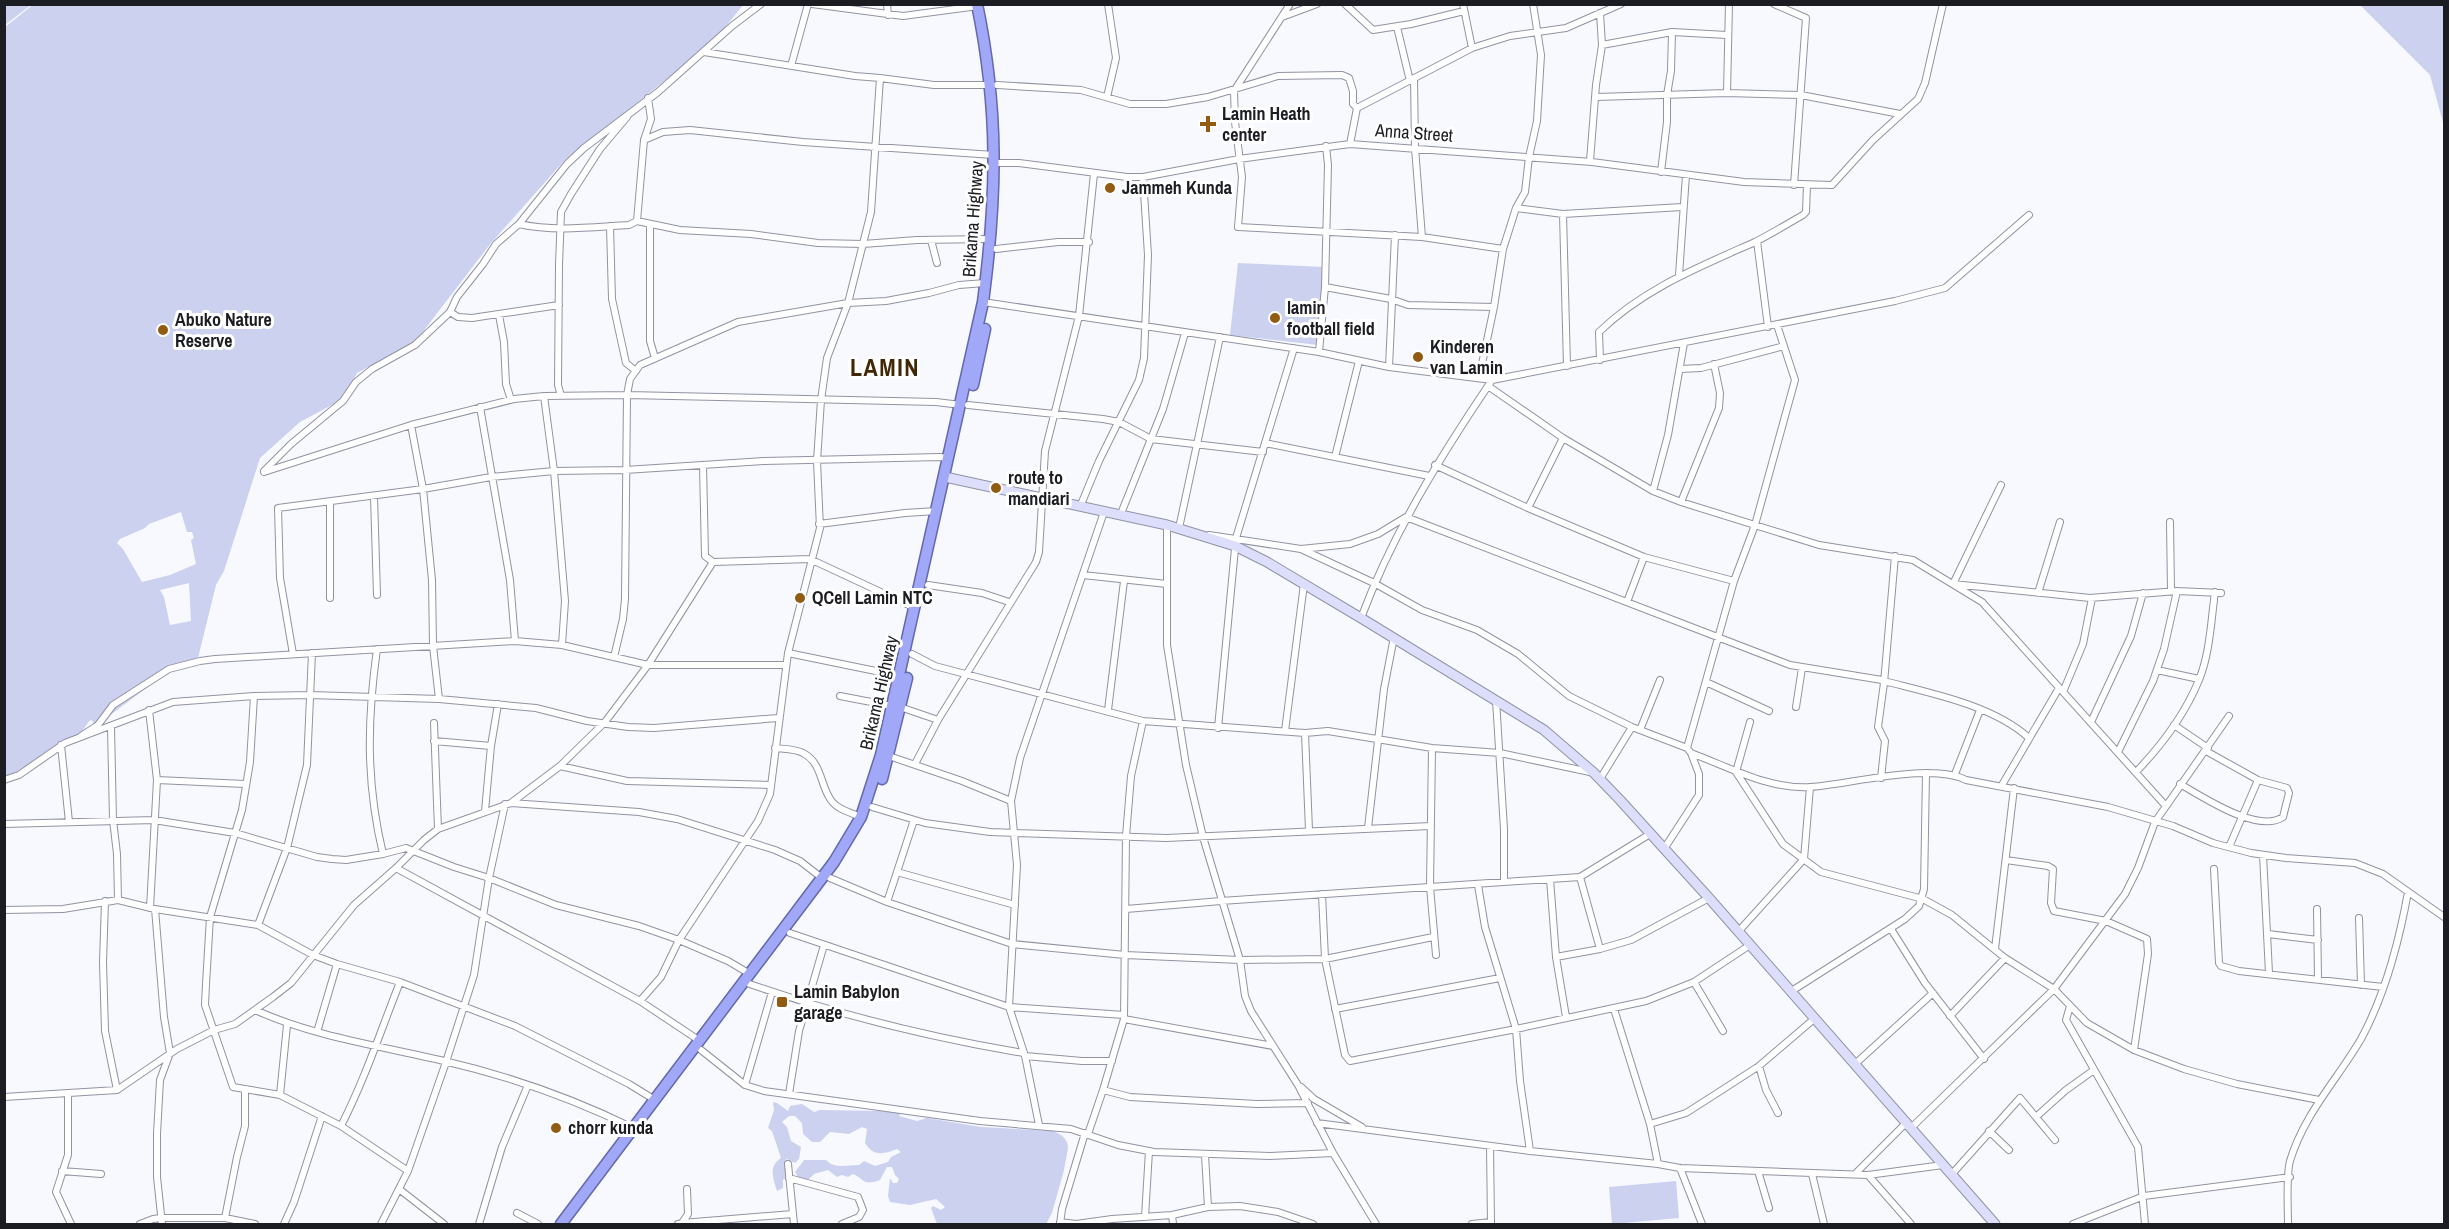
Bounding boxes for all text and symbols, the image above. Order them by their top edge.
place label: Lamin Heath center [1222,101,1311,147]
marker: Lamin Heath center [1199,115,1217,133]
street label: Anna Street [1373,117,1454,148]
street label: Brikama Highway [956,159,989,278]
place label: Jammeh Kunda [1122,175,1233,200]
marker: Jammeh Kunda [1103,181,1117,195]
place label: lamin football field [1287,295,1375,341]
place label: Abuko Nature Reserve [175,307,272,353]
marker: lamin football field [1268,311,1282,325]
marker: Abuko Nature Reserve [156,323,170,337]
place label: Kinderen van Lamin [1430,334,1503,380]
marker: Kinderen van Lamin [1411,350,1425,364]
district label: LAMIN [850,351,920,383]
place label: route to mandiari [1008,465,1070,511]
marker: route to mandiari [989,481,1003,495]
place label: QCell Lamin NTC [812,585,933,610]
marker: QCell Lamin NTC [793,591,807,605]
street label: Brikama Highway [853,633,904,752]
place label: Lamin Babylon garage [794,979,900,1025]
marker: Lamin Babylon garage [775,995,789,1009]
place label: chorr kunda [568,1115,654,1140]
marker: chorr kunda [549,1121,563,1135]

